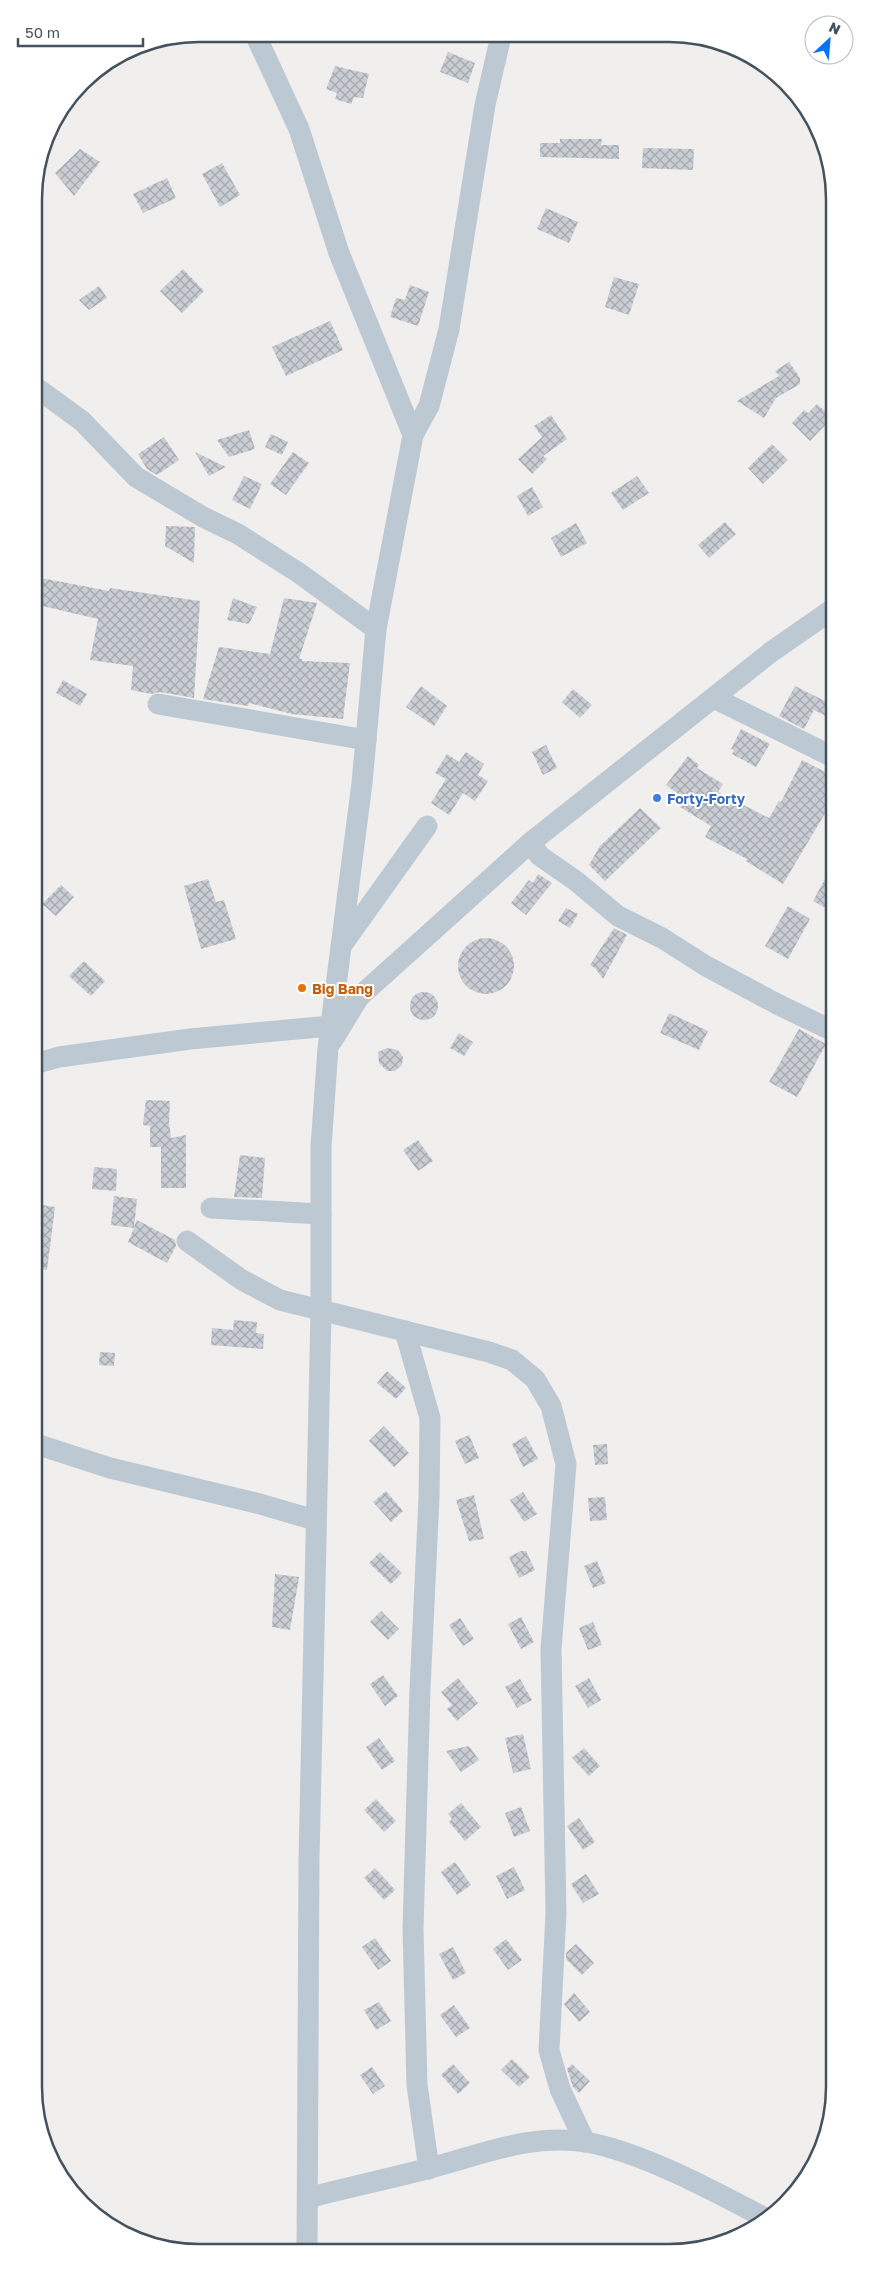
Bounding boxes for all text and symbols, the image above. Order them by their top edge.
scale bar [18,15,142,47]
north arrow [804,15,854,65]
text: N [826,18,843,38]
text: 50 m [25,23,60,41]
place label: Forty-Forty [667,790,746,807]
marker: Forty-Forty [651,792,663,804]
place label: Big Bang [312,980,373,997]
marker: Big Bang [296,982,308,994]

